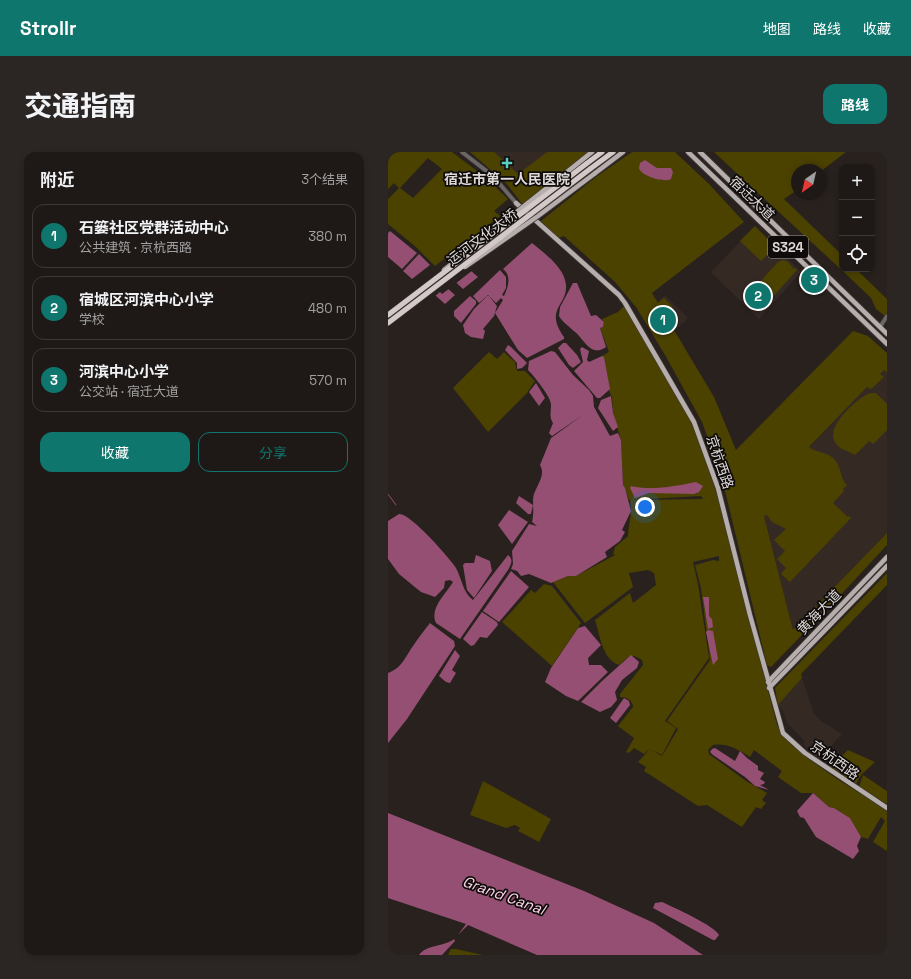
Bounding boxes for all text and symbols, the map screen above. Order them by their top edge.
text: Strollr [20,16,77,41]
text: 地图 [763,20,791,38]
text: 路线 [813,20,841,38]
text: 收藏 [863,20,891,38]
button: 路线 [823,84,887,124]
text: 交通指南 [24,88,136,124]
marker: 宿迁市第一人民医院 [501,157,513,169]
north arrow [791,164,827,200]
map controls [839,164,875,272]
button: + [839,164,875,200]
text: 附近 [40,169,74,191]
place label: 宿迁市第一人民医院 [444,170,570,188]
text: 3个结果 [301,171,348,188]
street label: 宿迁大道 [726,172,778,224]
button: − [839,200,875,236]
street label: 运河文化大桥 [443,205,521,269]
text: 石篓社区党群活动中心 [79,218,229,237]
text: 1 [51,228,57,245]
text: 380 m [308,228,347,245]
road number: S324 [768,236,808,258]
button: locate [839,236,875,272]
text: 公共建筑 · 京杭西路 [79,239,192,256]
pin: 3 [801,265,827,295]
pin: 2 [745,281,771,311]
text: 宿城区河滨中心小学 [79,290,214,309]
text: 2 [50,300,58,317]
text: 480 m [308,300,347,317]
pin: 1 [650,305,676,335]
text: 学校 [79,311,105,328]
text: 河滨中心小学 [79,362,169,381]
text: 3 [50,372,58,389]
text: 570 m [309,372,347,389]
text: 公交站 · 宿迁大道 [79,383,179,400]
button: 收藏 [40,432,190,472]
button: 分享 [198,432,348,472]
street label: 京杭西路 [702,433,738,491]
your location [635,497,655,517]
street label: 黄海大道 [793,586,845,638]
street label: 京杭西路 [807,737,863,783]
water label: Grand Canal [460,871,550,919]

